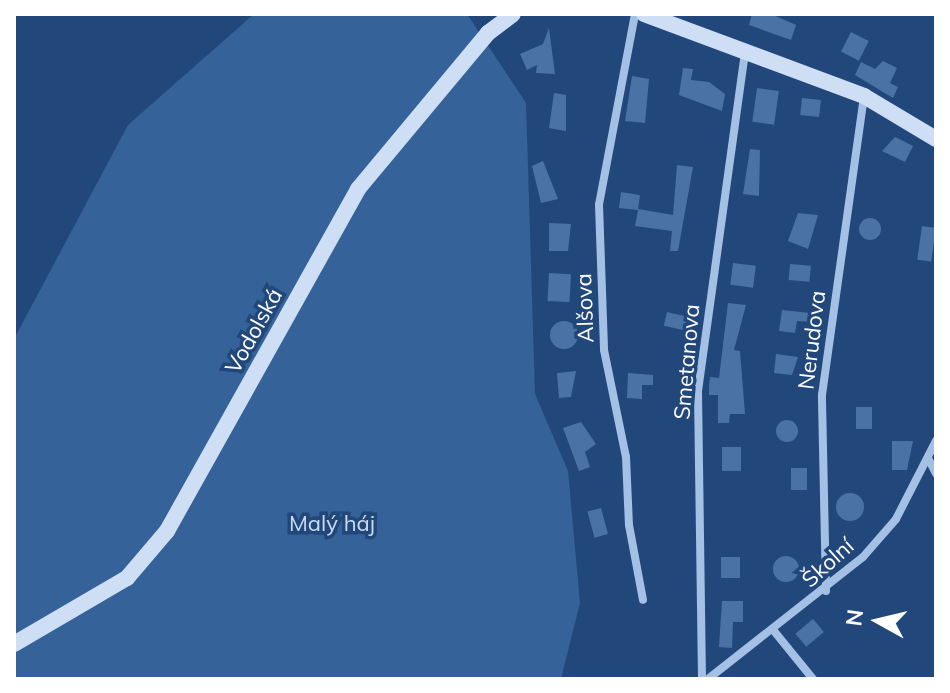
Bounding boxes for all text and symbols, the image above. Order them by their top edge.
street label: Alšova [571,273,599,343]
street label: Vodolská [220,284,288,378]
street label: Nerudova [793,289,831,391]
street label: Smetanova [669,303,705,421]
park label: Malý háj [289,511,375,537]
street label: Školní [797,533,859,593]
north arrow [838,581,918,661]
text: N [839,607,869,628]

